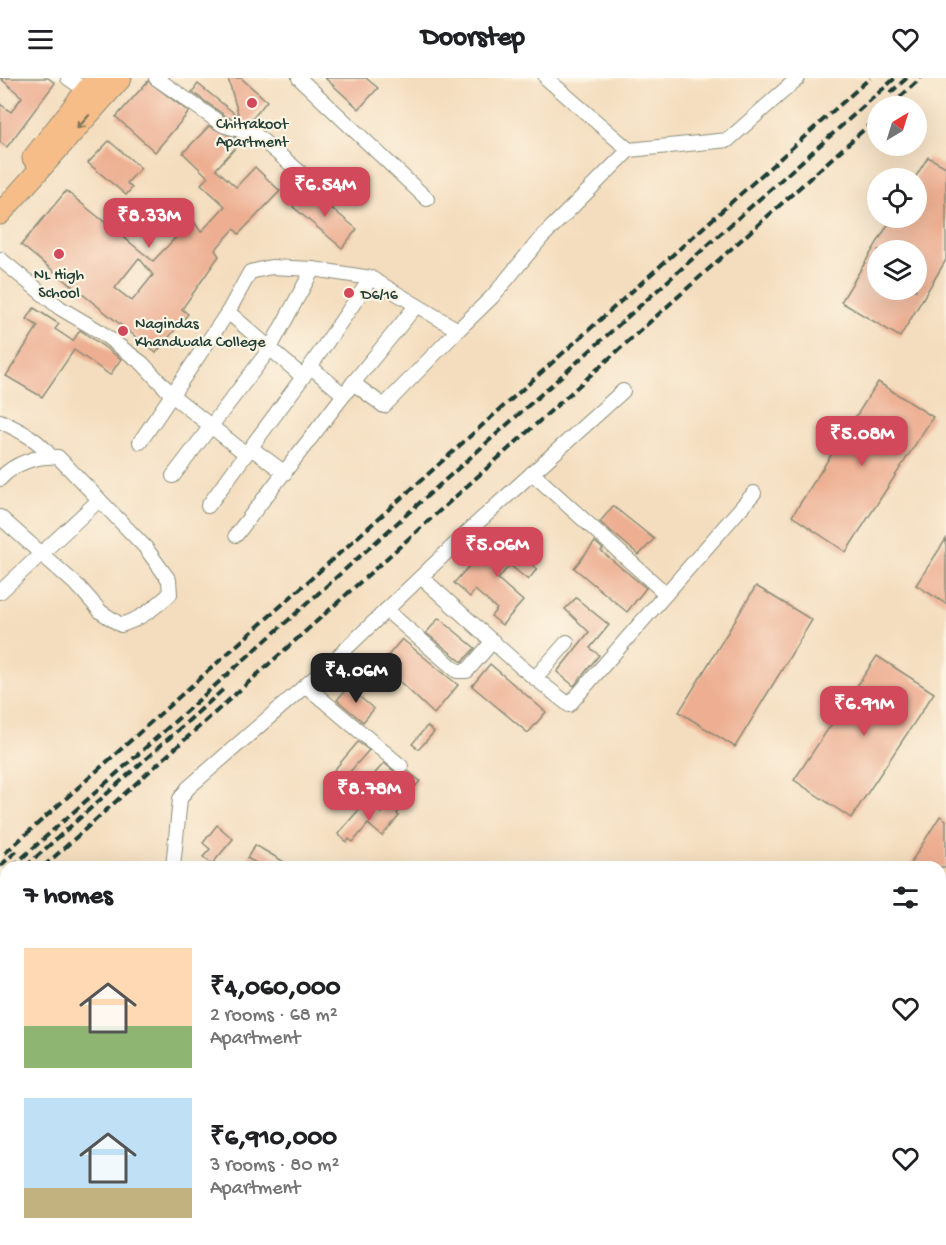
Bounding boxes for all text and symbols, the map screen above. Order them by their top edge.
icon: menu [24,23,57,56]
text: Doorstep [421,23,525,55]
icon: heart [889,23,922,56]
marker: Chitrakoot Apartment [245,96,259,110]
north arrow [867,96,927,156]
map controls [867,96,927,300]
one-way arrow [76,114,90,129]
place label: Chitrakoot Apartment [216,116,290,153]
pin: ₹6.54M [276,167,374,218]
button: locate [867,168,927,228]
text: ₹6.54M [294,175,356,198]
pin: ₹8.33M [100,198,198,249]
text: ₹8.33M [117,206,181,229]
button: layers [867,240,927,300]
marker: NL High School [52,247,66,261]
place label: NL High School [34,267,85,304]
marker: D6/16 [342,286,356,300]
place label: D6/16 [360,287,399,306]
place label: Nagindas Khandwala College [135,316,266,353]
marker: Nagindas Khandwala College [116,324,130,338]
pin: ₹5.08M [813,416,911,467]
text: ₹5.08M [830,424,894,447]
pin: ₹5.06M [448,527,546,578]
text: ₹5.06M [465,535,529,558]
pin: ₹4.06M [307,653,405,704]
text: ₹4.06M [325,661,387,684]
pin: ₹6.91M [815,686,913,737]
text: ₹6.91M [834,694,894,717]
pin: ₹8.78M [320,771,418,822]
text: ₹8.78M [337,779,401,802]
icon: filters [889,881,922,914]
text: 7 homes [24,882,113,913]
icon: home [72,972,144,1044]
text: ₹4,060,000 [210,974,341,1005]
icon: heart [889,992,922,1025]
text: 2 rooms · 68 m² [210,1005,338,1028]
text: Apartment [210,1028,300,1051]
icon: home [72,1122,144,1194]
text: ₹6,910,000 [210,1124,337,1155]
icon: heart [889,1142,922,1175]
text: 3 rooms · 80 m² [210,1155,339,1178]
text: Apartment [210,1178,300,1201]

